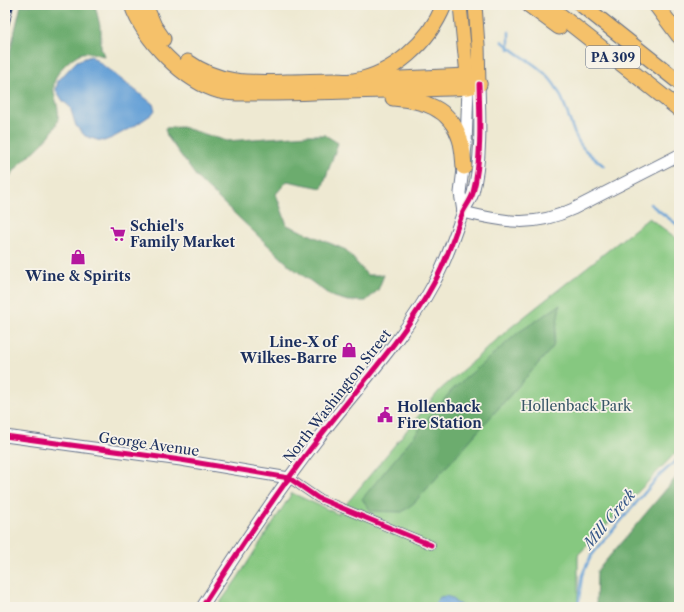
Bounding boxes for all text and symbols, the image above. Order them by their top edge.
road number: PA 309 [586,46,640,68]
place label: Schiel's Family Market [130,217,235,251]
supermarket icon: Schiel's Family Market [109,225,127,243]
shop icon: Wine & Spirits [69,248,87,266]
place label: Wine & Spirits [24,267,131,285]
street label: North Washington Street [279,325,395,467]
place label: Line-X of Wilkes-Barre [239,333,339,367]
shop icon: Line-X of Wilkes-Barre [340,341,358,359]
park label: Hollenback Park [521,397,632,415]
place label: Hollenback Fire Station [397,398,482,432]
public building icon: Hollenback Fire Station [376,406,394,424]
street label: George Avenue [97,428,201,460]
water label: Mill Creek [577,485,639,554]

